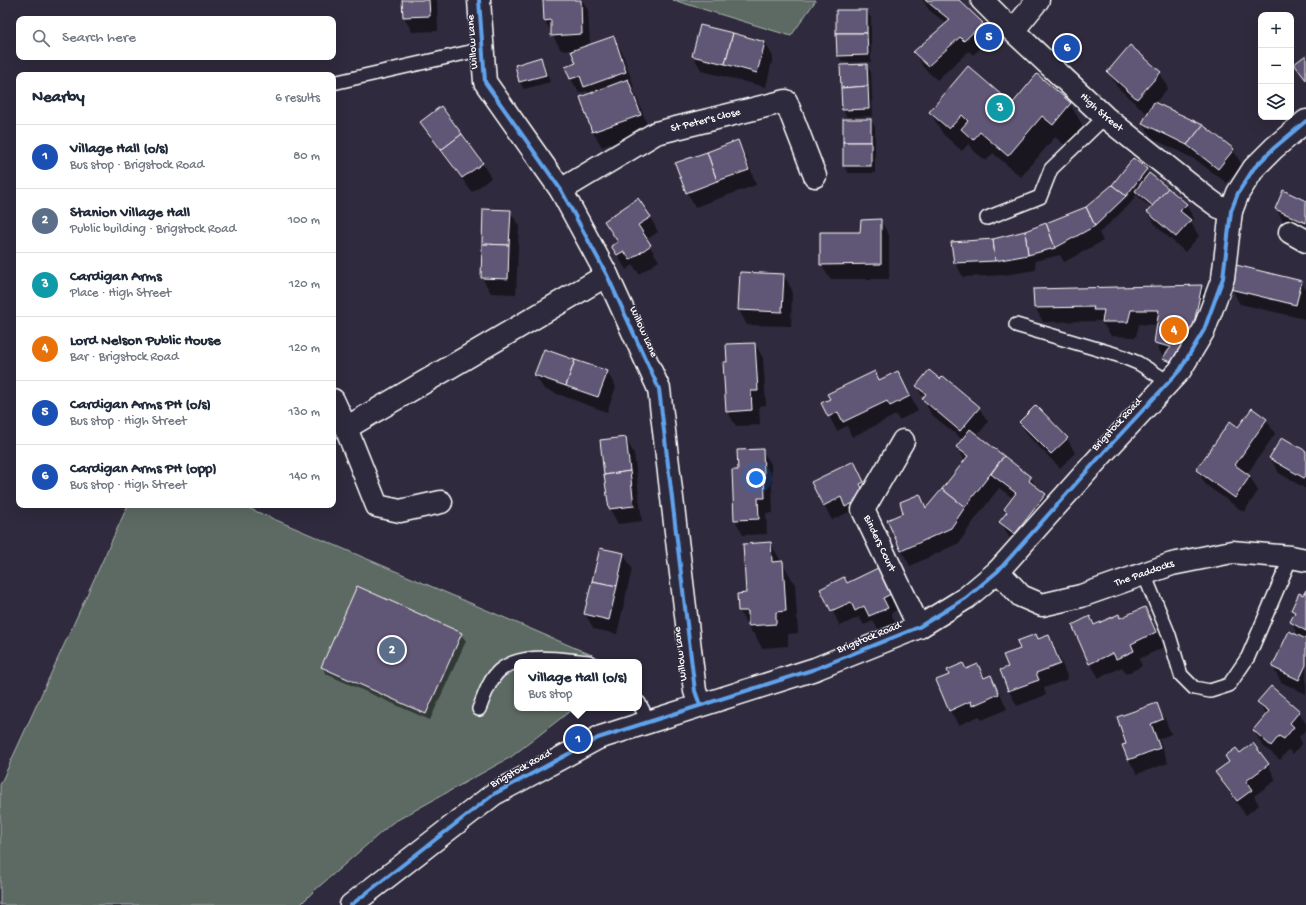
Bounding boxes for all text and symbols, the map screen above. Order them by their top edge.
map controls [1258,12,1294,120]
button: + [1258,12,1294,48]
street label: Willow Lane [465,14,481,70]
search box [16,16,336,60]
pin: 5 [976,22,1002,52]
icon: search [30,27,52,49]
text: Search here [62,29,136,47]
pin: 6 [1054,33,1080,63]
button: − [1258,48,1294,84]
button: layers [1258,84,1294,120]
text: Nearby [32,88,85,108]
text: 6 results [275,91,320,106]
street label: High Street [1077,91,1126,136]
pin: 3 [987,93,1013,123]
street label: St Peter's Close [670,106,742,135]
text: Village Hall (o/s) [70,140,169,158]
text: 1 [42,149,48,164]
text: 80 m [293,149,320,164]
text: Bus stop · Brigstock Road [70,158,204,173]
text: Stanion Village Hall [70,204,190,222]
text: 2 [42,213,48,228]
text: 100 m [288,213,320,228]
text: Public building · Brigstock Road [70,222,236,237]
text: Cardigan Arms [70,268,162,286]
text: 3 [42,277,48,292]
text: 120 m [289,277,320,292]
text: Place · High Street [70,286,171,301]
street label: Willow Lane [626,305,660,360]
pin: 4 [1161,315,1187,345]
text: Lord Nelson Public House [70,332,221,350]
text: 4 [42,341,48,356]
text: 120 m [289,341,320,356]
text: Bar · Brigstock Road [70,350,179,365]
street label: Brigstock Road [1089,395,1146,455]
text: Cardigan Arms PH (o/s) [70,396,211,414]
text: 5 [42,405,48,420]
text: 130 m [288,405,320,420]
text: Bus stop · High Street [70,414,186,429]
text: Cardigan Arms PH (opp) [70,460,217,478]
your location [746,468,766,488]
text: 6 [42,469,48,484]
text: 140 m [289,469,320,484]
text: Bus stop · High Street [70,478,186,493]
street label: Binders Court [860,512,898,575]
street label: The Paddocks [1112,557,1176,590]
street label: Brigstock Road [834,619,904,657]
street label: Willow Lane [672,626,690,682]
pin: 2 [379,635,405,665]
popup [514,659,642,711]
text: Village Hall (o/s) [529,669,627,687]
text: Bus stop [529,687,572,702]
pin: 1 [565,724,591,754]
street label: Brigstock Road [488,747,555,791]

